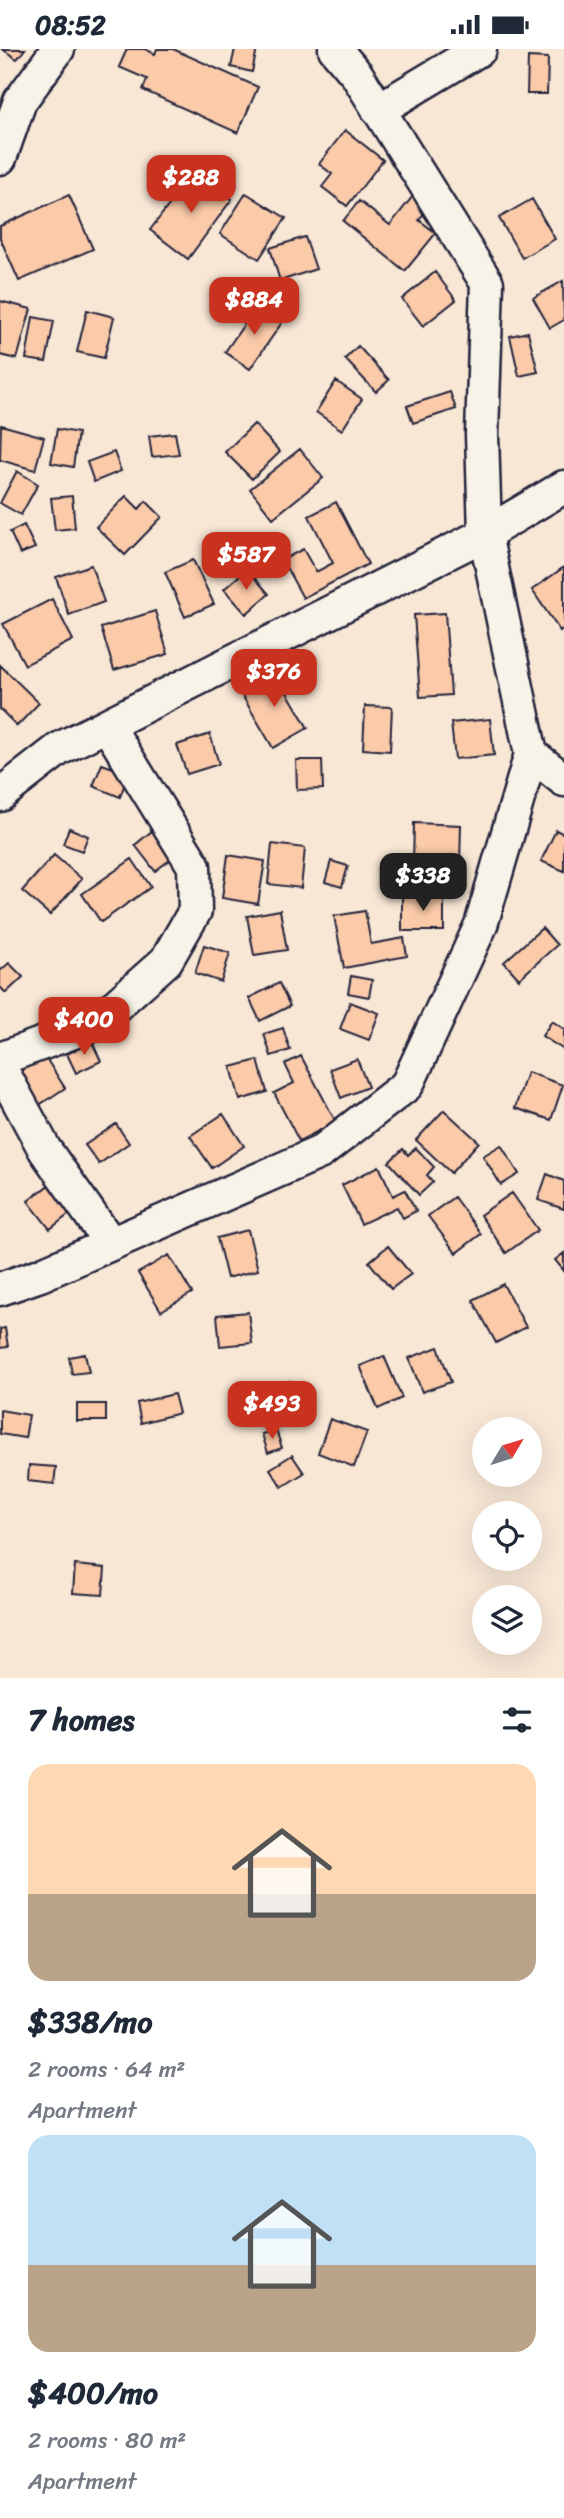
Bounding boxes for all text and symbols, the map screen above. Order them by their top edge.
text: 08:52 [35,2,106,48]
pin: $288 [150,155,232,215]
text: $288 [163,157,219,198]
pin: $884 [213,278,295,337]
text: $884 [225,279,283,320]
pin: $587 [205,533,287,592]
text: $587 [218,534,274,575]
pin: $376 [233,649,315,709]
text: $376 [247,651,301,692]
pin: $338 [382,853,464,913]
text: $338 [396,855,450,896]
pin: $400 [43,997,125,1057]
text: $400 [55,999,113,1040]
pin: $493 [231,1381,313,1441]
text: $493 [244,1383,300,1424]
north arrow [472,1417,542,1487]
map controls [472,1417,542,1655]
button: locate [472,1501,542,1571]
button: layers [472,1585,542,1655]
text: 7 homes [28,1693,135,1747]
icon: filters [498,1701,536,1739]
icon: home [219,1810,345,1936]
text: $338/mo [28,1995,152,2049]
text: 2 rooms · 64 m² [28,2049,185,2090]
text: Apartment [28,2090,137,2131]
icon: home [219,2181,345,2307]
text: $400/mo [28,2366,158,2420]
text: 2 rooms · 80 m² [28,2420,186,2461]
text: Apartment [28,2461,137,2502]

